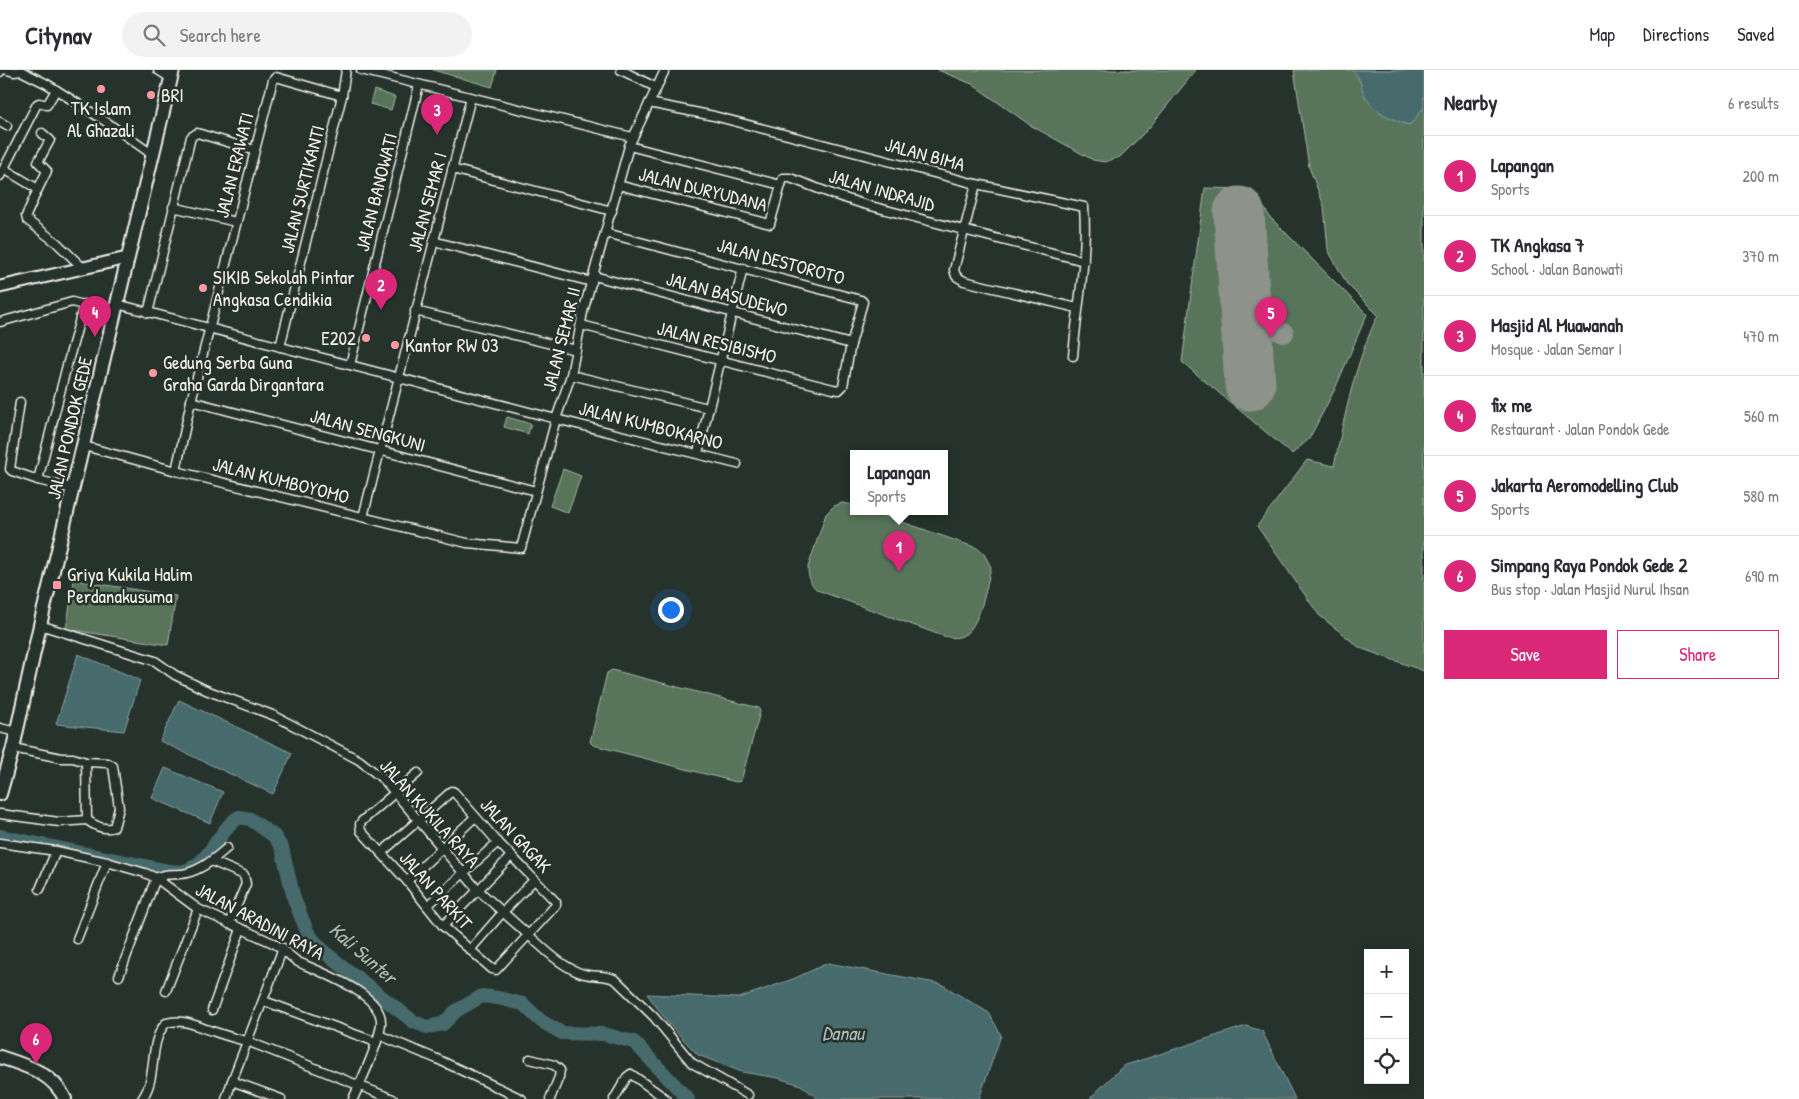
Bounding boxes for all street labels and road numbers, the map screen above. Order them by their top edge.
street label: JALAN ERAWATI [208,110,260,220]
street label: JALAN SURTIKANTI [274,122,330,256]
street label: JALAN BANOWATI [349,130,403,254]
street label: JALAN BIMA [882,131,968,177]
street label: JALAN SEMAR I [401,149,453,255]
street label: JALAN DURYUDANA [636,160,770,218]
street label: JALAN INDRAJID [826,162,938,218]
street label: JALAN DESTOROTO [714,231,848,291]
street label: JALAN BASUDEWO [663,265,791,323]
street label: JALAN SEMAR II [535,284,587,394]
street label: JALAN RESIBISMO [655,315,779,369]
street label: JALAN PONDOK GEDE [40,353,98,502]
street label: JALAN KUMBOKARNO [576,395,726,455]
street label: JALAN SENGKUNI [307,402,429,458]
street label: JALAN KUMBOYOMO [210,450,352,510]
street label: JALAN KUKILA RAYA [374,753,486,873]
street label: JALAN GAGAK [474,792,558,878]
street label: JALAN PARKIT [394,845,479,936]
street label: JALAN ARADINI RAYA [191,876,329,966]

